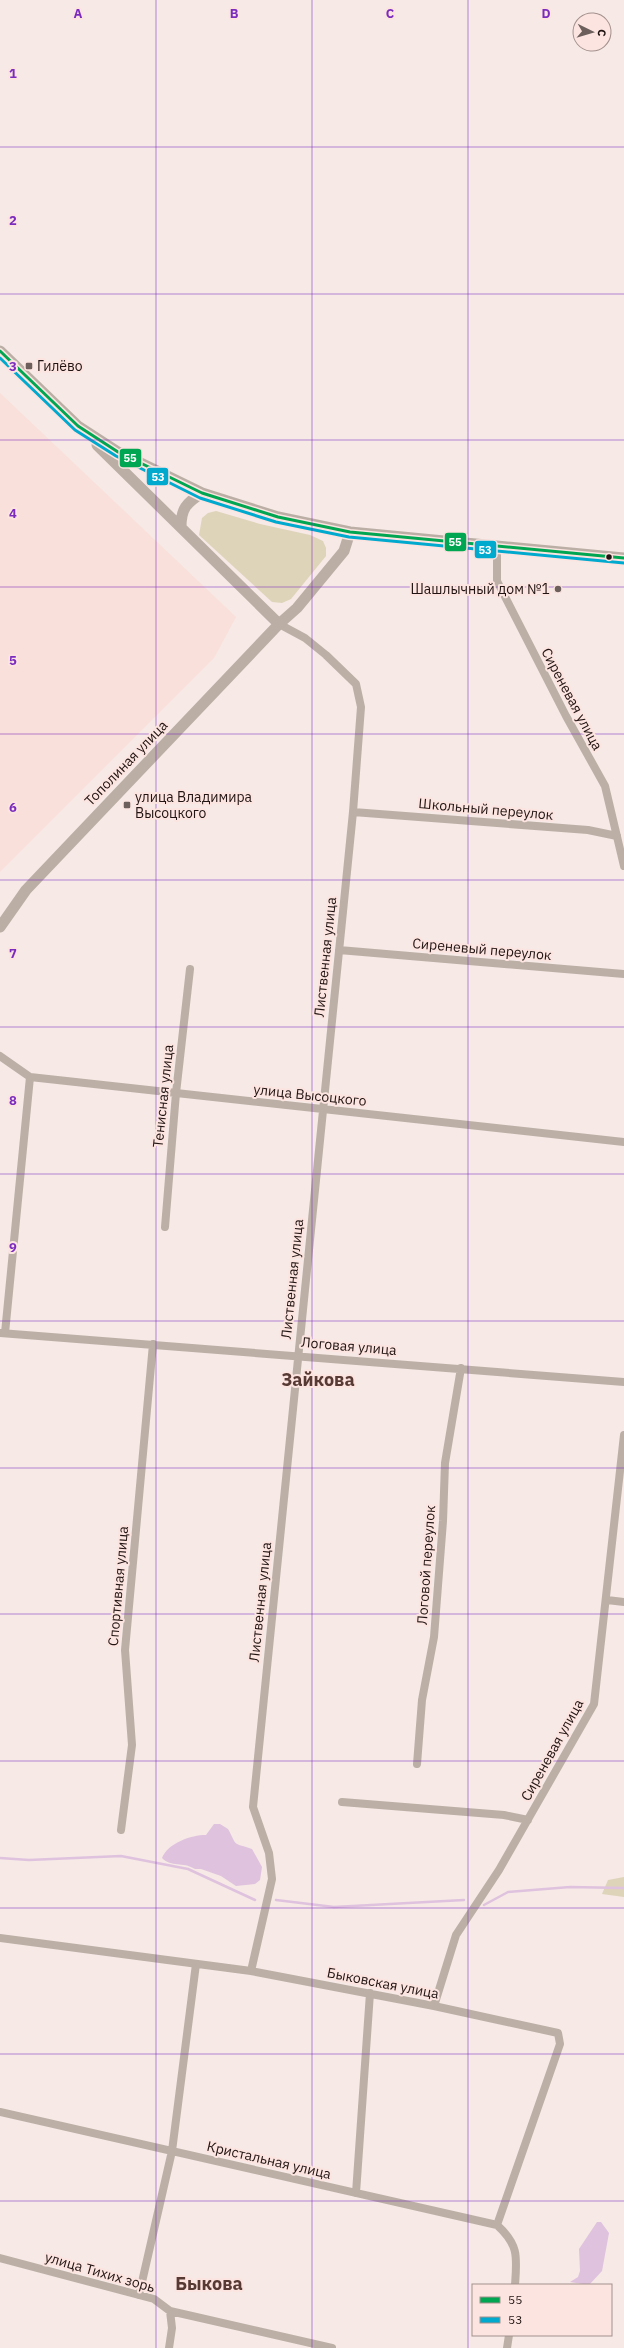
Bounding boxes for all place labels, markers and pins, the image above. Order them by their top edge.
place label: Гилёво [37,357,83,375]
marker: Гилёво [24,361,34,371]
unlabelled marker [604,552,614,562]
place label: Шашлычный дом №1 [410,580,550,598]
marker: Шашлычный дом №1 [553,584,563,594]
place label: улица Владимира Высоцкого [135,788,253,822]
marker: улица Владимира Высоцкого [122,800,132,810]

